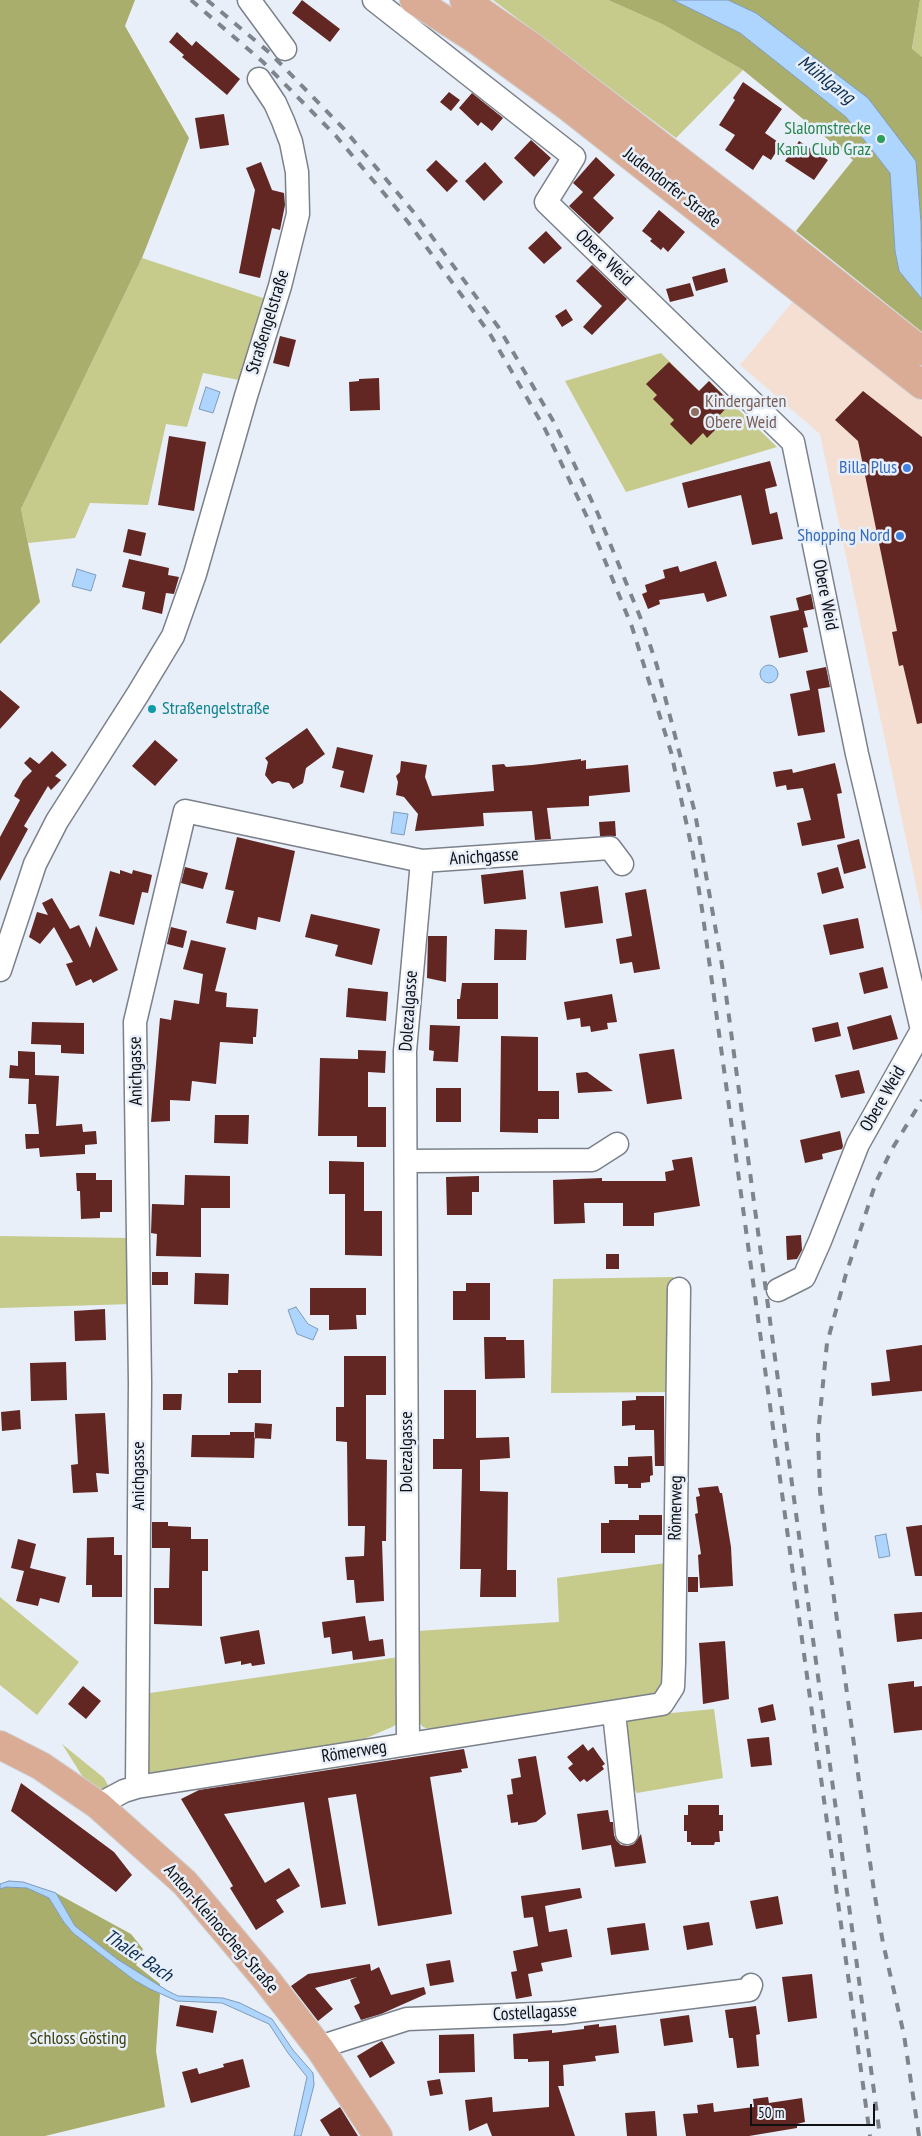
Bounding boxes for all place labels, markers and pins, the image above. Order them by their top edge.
place label: Slalomstrecke Kanu Club Graz [776,118,871,160]
marker: Slalomstrecke Kanu Club Graz [875,133,887,145]
place label: Kindergarten Obere Weid [705,391,786,434]
marker: Kindergarten Obere Weid [689,406,701,418]
place label: Billa Plus [839,457,897,479]
marker: Billa Plus [901,462,913,474]
place label: Shopping Nord [797,525,890,547]
marker: Shopping Nord [894,530,906,542]
place label: Straßengelstraße [162,698,270,720]
marker: Straßengelstraße [146,703,158,715]

